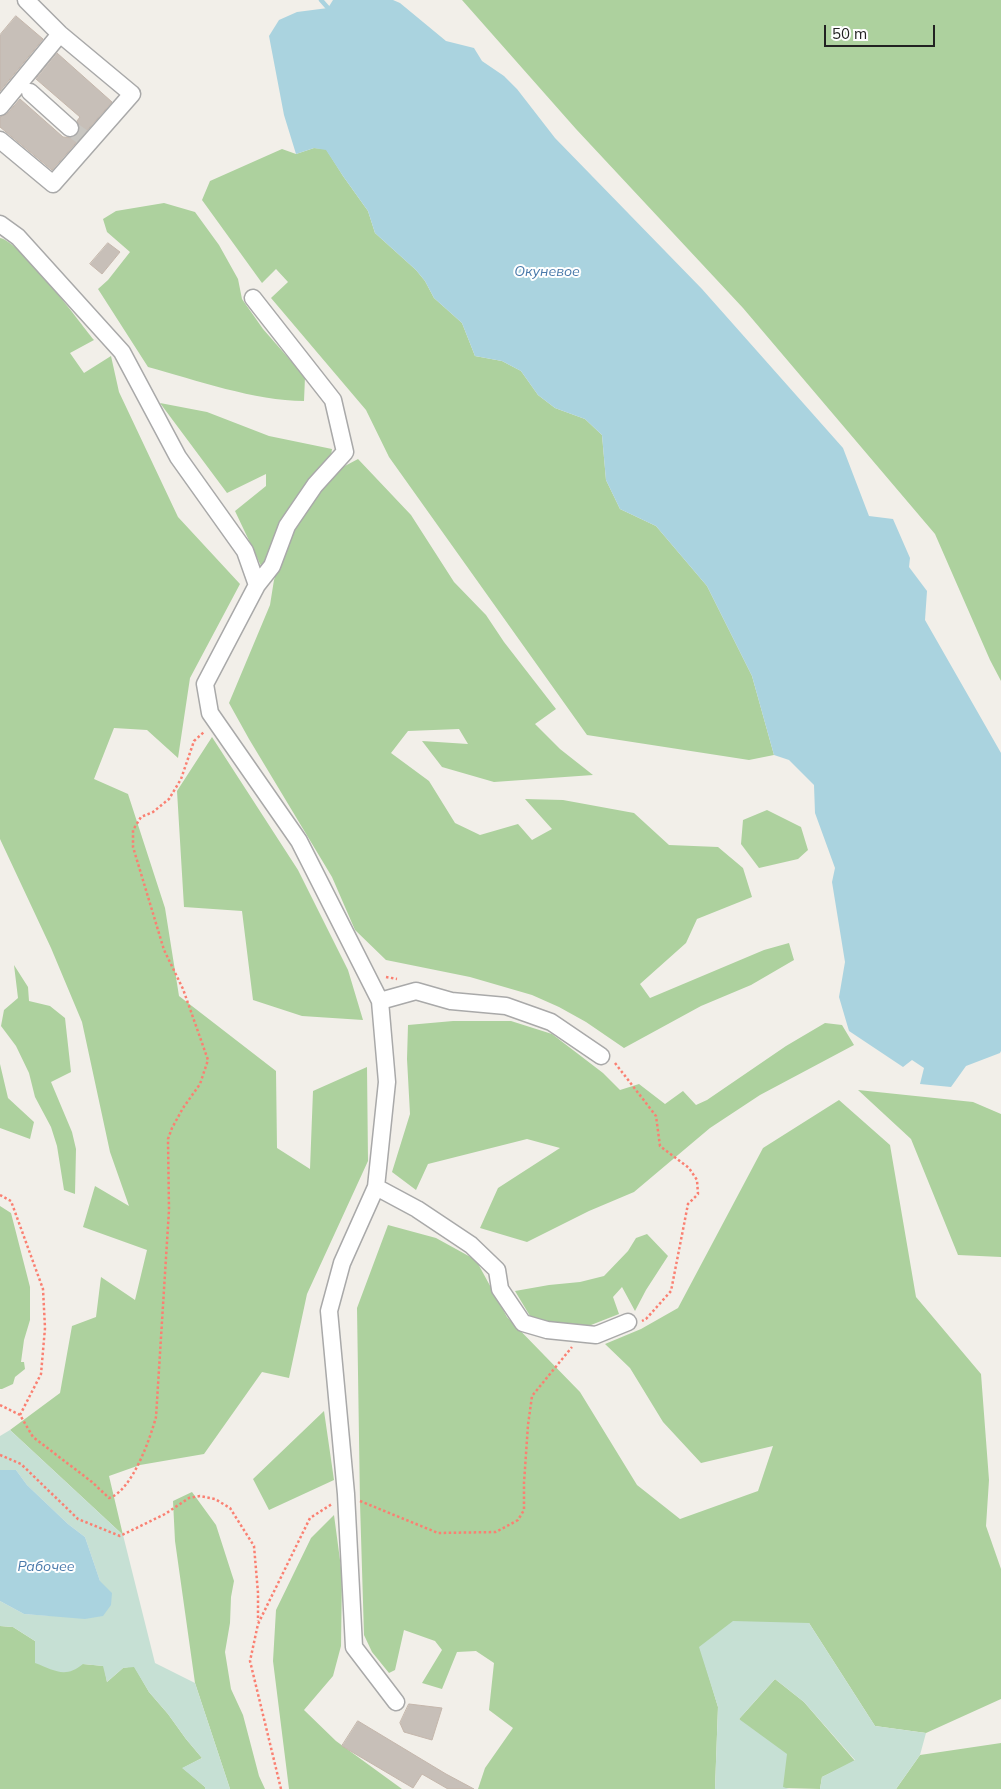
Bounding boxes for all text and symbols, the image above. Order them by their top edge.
scale bar [826,15,937,47]
text: 50 m [832,24,867,43]
water label: Окуневое [514,264,580,280]
water label: Рабочее [17,1559,75,1575]

